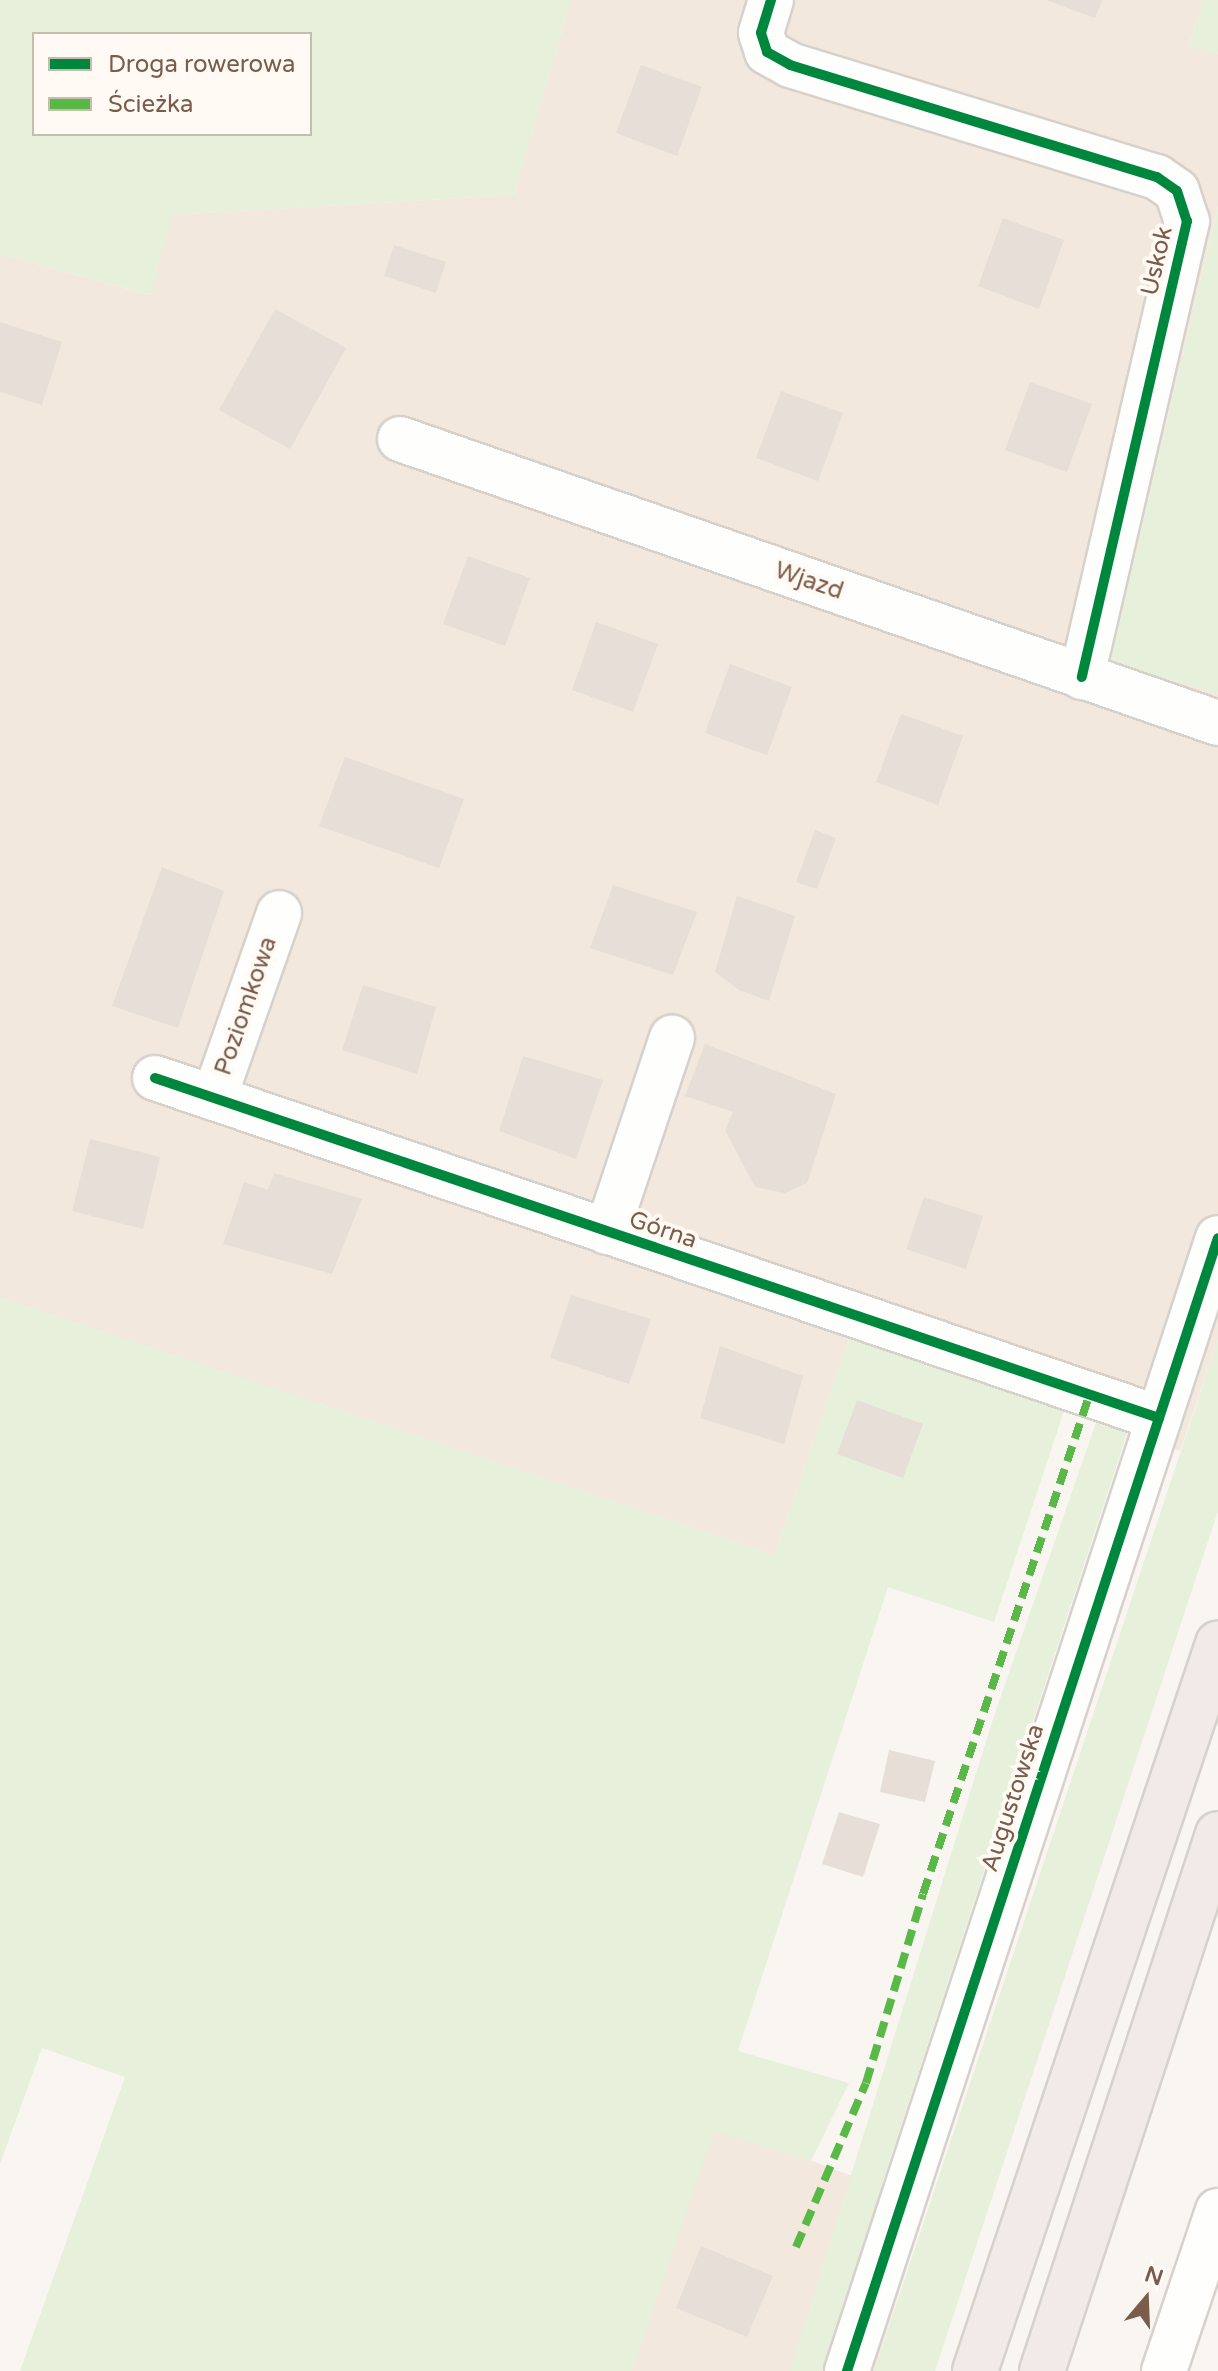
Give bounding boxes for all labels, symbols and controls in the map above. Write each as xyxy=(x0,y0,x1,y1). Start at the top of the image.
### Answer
legend xyxy=(32,32,312,136)
text: Droga rowerowa xyxy=(108,50,295,79)
text: Ścieżka xyxy=(108,90,193,119)
street label: Uskok xyxy=(1135,224,1179,298)
street label: Wjazd xyxy=(771,556,847,606)
street label: Poziomkowa xyxy=(209,933,283,1079)
street label: Górna xyxy=(625,1205,701,1255)
street label: Augustowska xyxy=(976,1720,1050,1876)
north arrow xyxy=(1106,2259,1186,2339)
text: N xyxy=(1141,2261,1166,2291)

